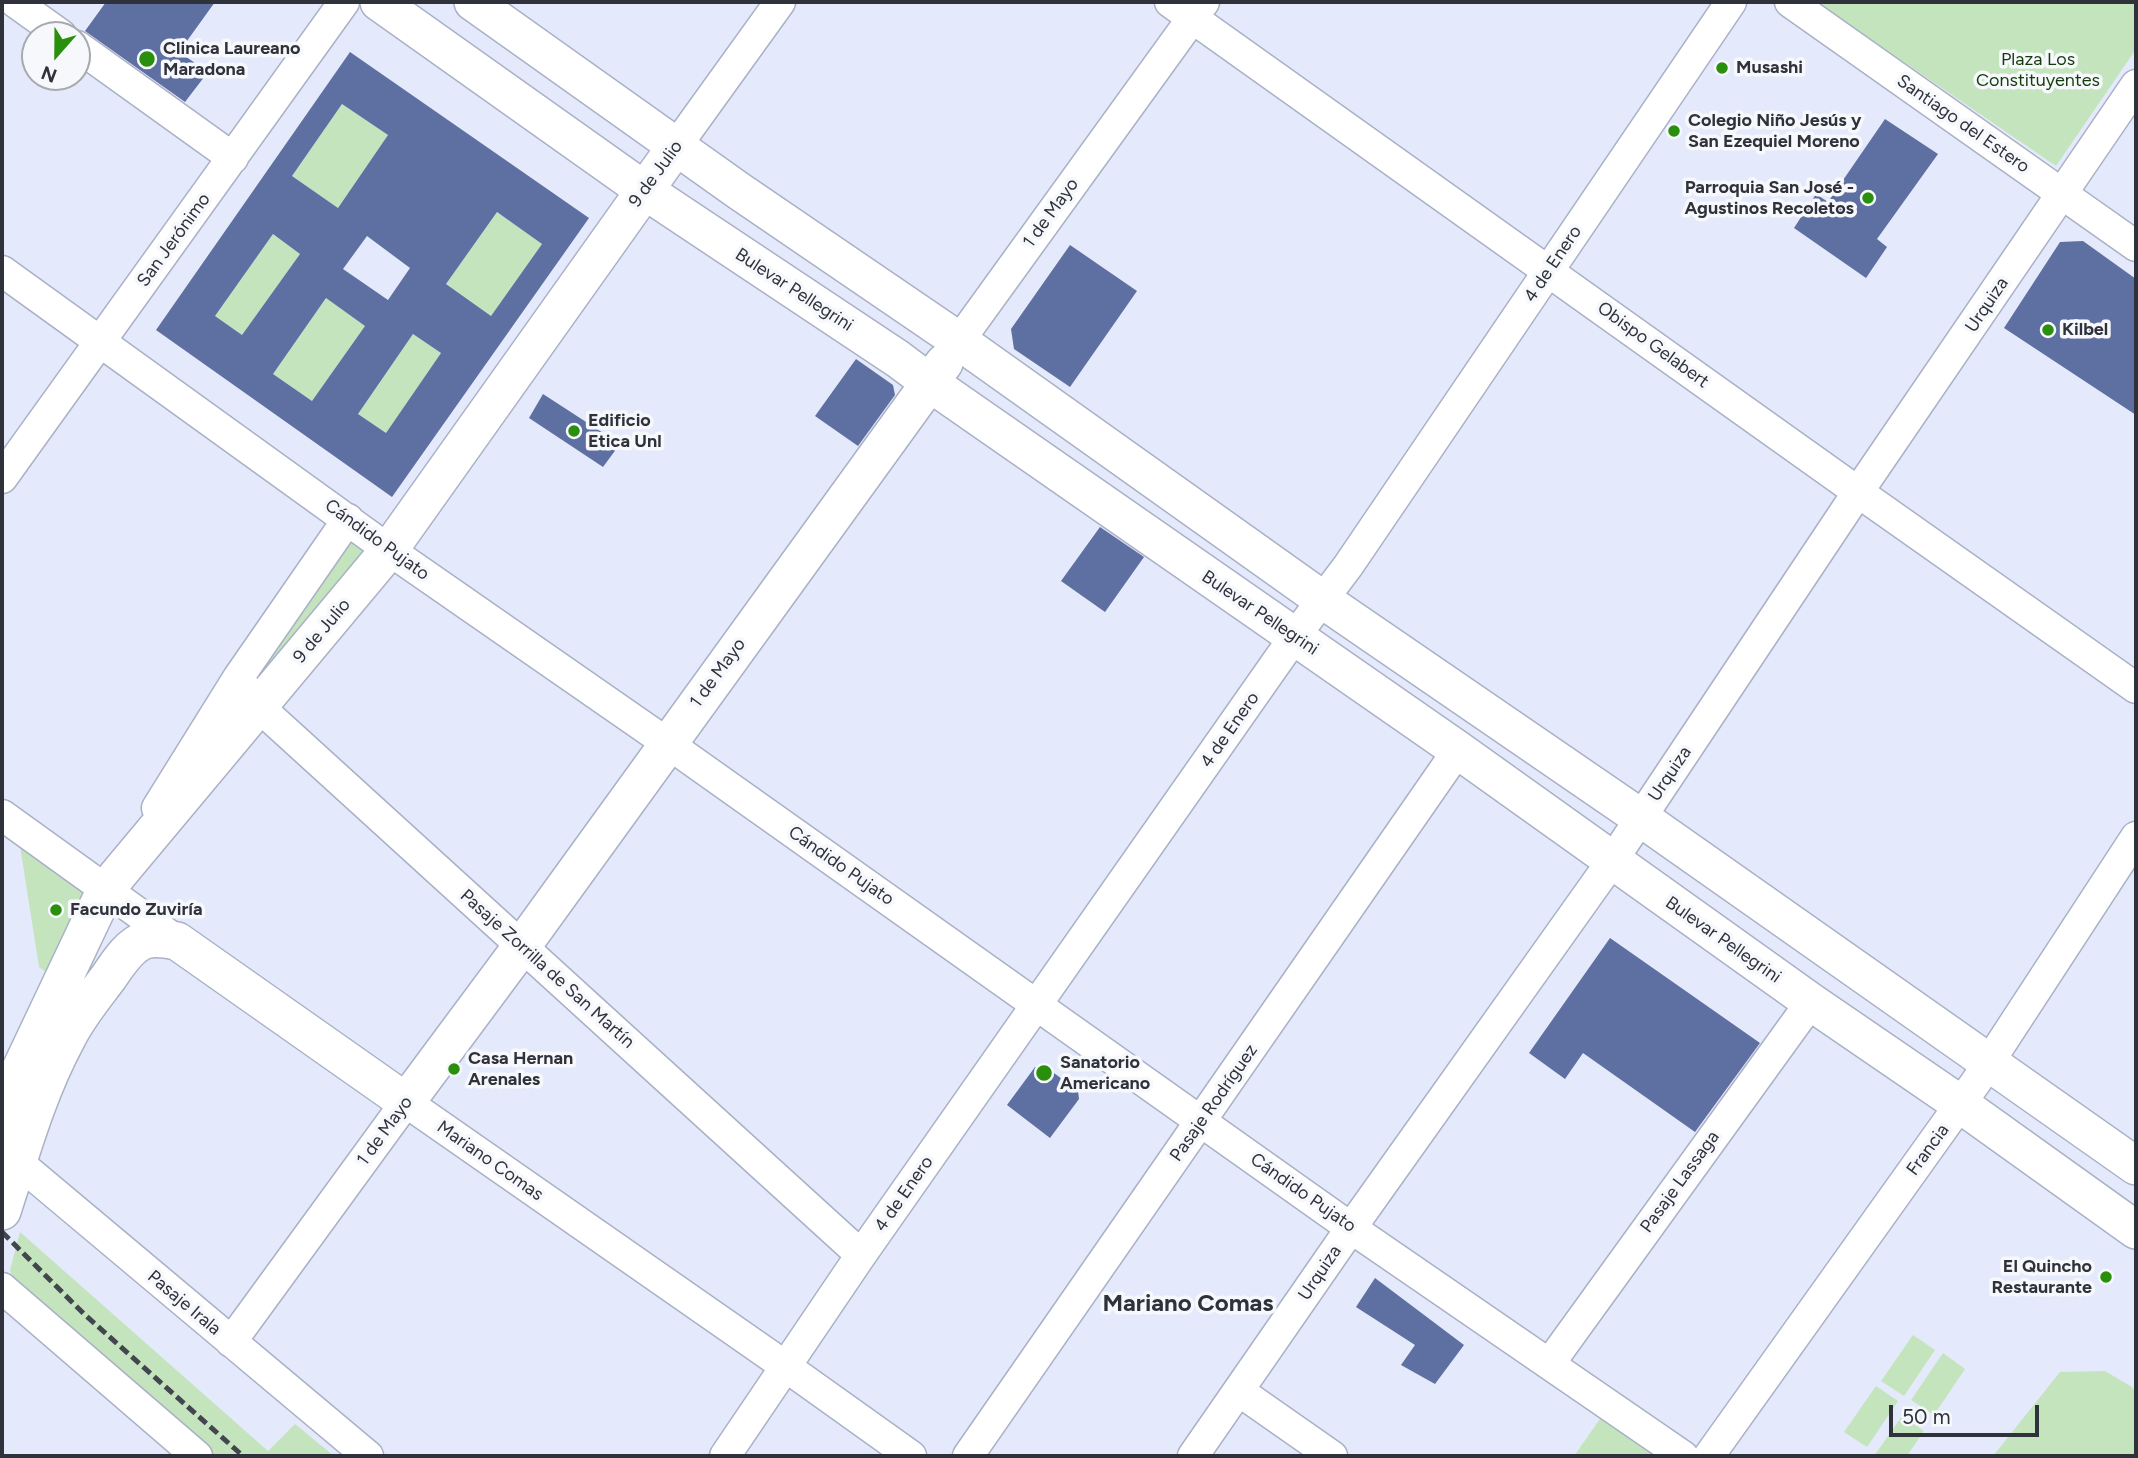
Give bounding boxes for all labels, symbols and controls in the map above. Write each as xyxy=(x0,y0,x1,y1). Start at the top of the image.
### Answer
north arrow xyxy=(21,21,91,91)
place label: Clinica Laureano Maradona xyxy=(163,38,300,80)
marker: Clinica Laureano Maradona xyxy=(137,49,157,69)
park label: Plaza Los Constituyentes xyxy=(1976,49,2100,92)
place label: Musashi xyxy=(1736,57,1803,79)
marker: Musashi xyxy=(1714,60,1730,76)
text: N xyxy=(38,61,60,88)
street label: Santiago del Estero xyxy=(1893,70,2033,178)
place label: Colegio Niño Jesús y San Ezequiel Moreno xyxy=(1688,110,1861,152)
marker: Colegio Niño Jesús y San Ezequiel Moreno xyxy=(1666,123,1682,139)
street label: 9 de Julio xyxy=(625,136,687,212)
street label: 1 de Mayo xyxy=(1019,174,1083,252)
place label: Parroquia San José - Agustinos Recoletos xyxy=(1684,177,1854,220)
street label: San Jerónimo xyxy=(133,189,215,291)
marker: Parroquia San José - Agustinos Recoletos xyxy=(1860,190,1876,206)
street label: 4 de Enero xyxy=(1520,222,1586,306)
street label: Bulevar Pellegrini xyxy=(731,244,857,336)
street label: Urquiza xyxy=(1961,273,2013,337)
street label: Obispo Gelabert xyxy=(1593,297,1713,393)
place label: Kilbel xyxy=(2062,319,2108,341)
marker: Kilbel xyxy=(2040,322,2056,338)
place label: Edificio Etica Unl xyxy=(588,410,662,452)
marker: Edificio Etica Unl xyxy=(566,423,582,439)
street label: Cándido Pujato xyxy=(321,495,433,585)
street label: Bulevar Pellegrini xyxy=(1197,566,1323,660)
street label: 9 de Julio xyxy=(289,594,355,668)
street label: 1 de Mayo xyxy=(686,634,750,712)
street label: 4 de Enero xyxy=(1196,688,1264,772)
street label: Urquiza xyxy=(1644,742,1696,806)
street label: Cándido Pujato xyxy=(784,822,898,910)
street label: Pasaje Zorrilla de San Martín xyxy=(455,885,639,1053)
street label: Bulevar Pellegrini xyxy=(1661,892,1785,988)
place label: Facundo Zuviría xyxy=(70,899,203,921)
marker: Facundo Zuviría xyxy=(48,902,64,918)
street label: Pasaje Rodríguez xyxy=(1166,1040,1262,1166)
place label: Casa Hernan Arenales xyxy=(468,1048,573,1090)
place label: Sanatorio Americano xyxy=(1060,1052,1150,1094)
marker: Casa Hernan Arenales xyxy=(446,1061,462,1077)
marker: Sanatorio Americano xyxy=(1034,1063,1054,1083)
street label: 1 de Mayo xyxy=(353,1092,417,1170)
street label: Mariano Comas xyxy=(433,1116,547,1206)
street label: Francia xyxy=(1902,1120,1954,1180)
street label: Pasaje Lassaga xyxy=(1636,1127,1724,1237)
street label: Cándido Pujato xyxy=(1246,1149,1360,1237)
street label: 4 de Enero xyxy=(870,1152,938,1236)
street label: Urquiza xyxy=(1294,1241,1346,1305)
place label: El Quincho Restaurante xyxy=(1991,1256,2092,1298)
street label: Pasaje Irala xyxy=(143,1266,225,1340)
marker: El Quincho Restaurante xyxy=(2098,1269,2114,1285)
district label: Mariano Comas xyxy=(1102,1290,1274,1318)
scale bar xyxy=(1893,1392,2044,1436)
text: 50 m xyxy=(1902,1404,1951,1429)

